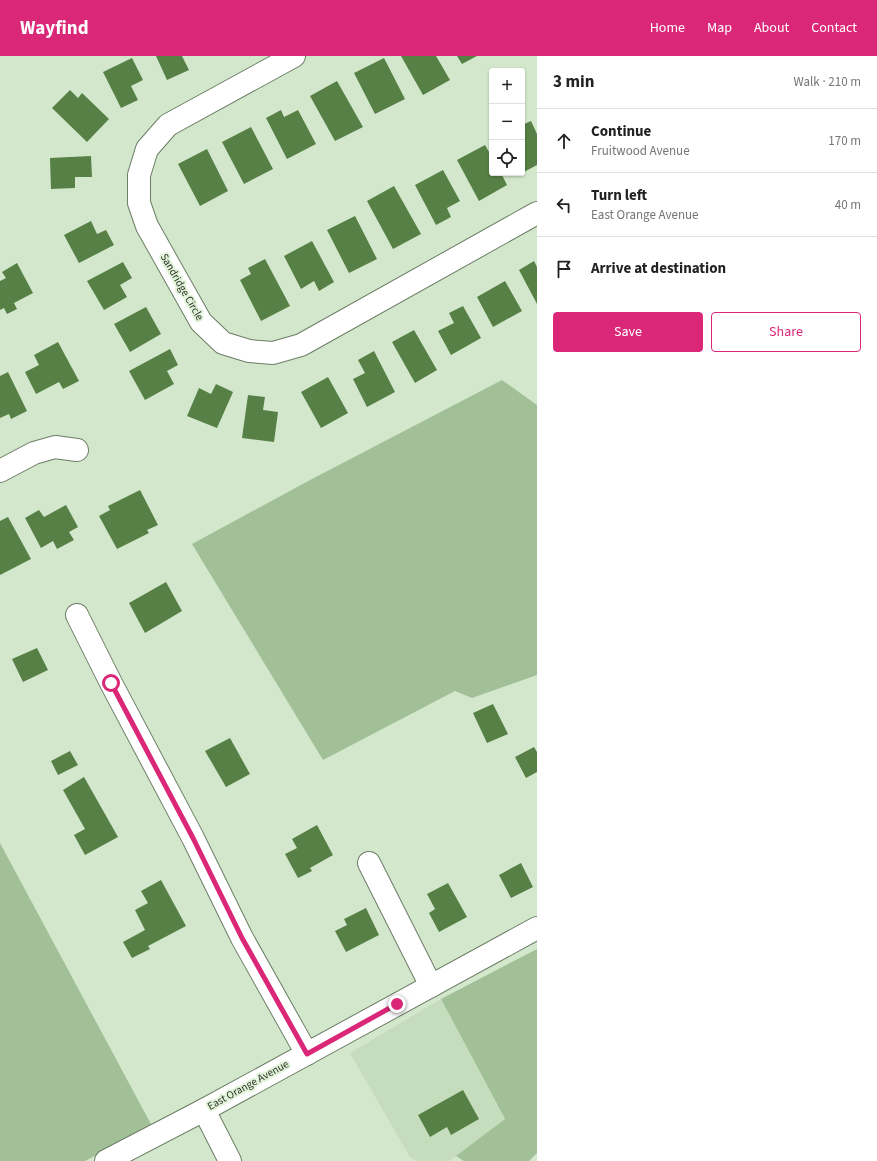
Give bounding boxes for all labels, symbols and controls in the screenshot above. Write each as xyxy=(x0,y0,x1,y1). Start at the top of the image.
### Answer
text: Wayfind xyxy=(20,15,89,42)
text: Home xyxy=(650,18,685,38)
text: Map xyxy=(707,18,732,38)
text: About xyxy=(754,18,789,38)
text: Contact xyxy=(811,18,857,38)
map controls xyxy=(489,68,525,176)
button: + xyxy=(489,68,525,104)
text: 3 min xyxy=(553,70,594,94)
text: Walk · 210 m xyxy=(793,73,861,91)
button: − xyxy=(489,104,525,140)
text: Continue xyxy=(591,121,651,142)
icon: ahead xyxy=(553,130,575,152)
text: 170 m xyxy=(828,132,861,150)
button: locate xyxy=(489,140,525,176)
text: Fruitwood Avenue xyxy=(591,142,690,160)
text: Turn left xyxy=(591,185,647,206)
icon: left xyxy=(553,194,575,216)
text: 40 m xyxy=(835,196,861,214)
text: East Orange Avenue xyxy=(591,206,699,224)
street label: Sandridge Circle xyxy=(157,251,208,324)
icon: arrive xyxy=(553,258,575,280)
text: Arrive at destination xyxy=(591,258,726,279)
button: Save xyxy=(553,312,703,352)
button: Share xyxy=(711,312,861,352)
route start xyxy=(102,674,120,692)
route end xyxy=(388,995,406,1013)
street label: East Orange Avenue xyxy=(205,1056,292,1114)

